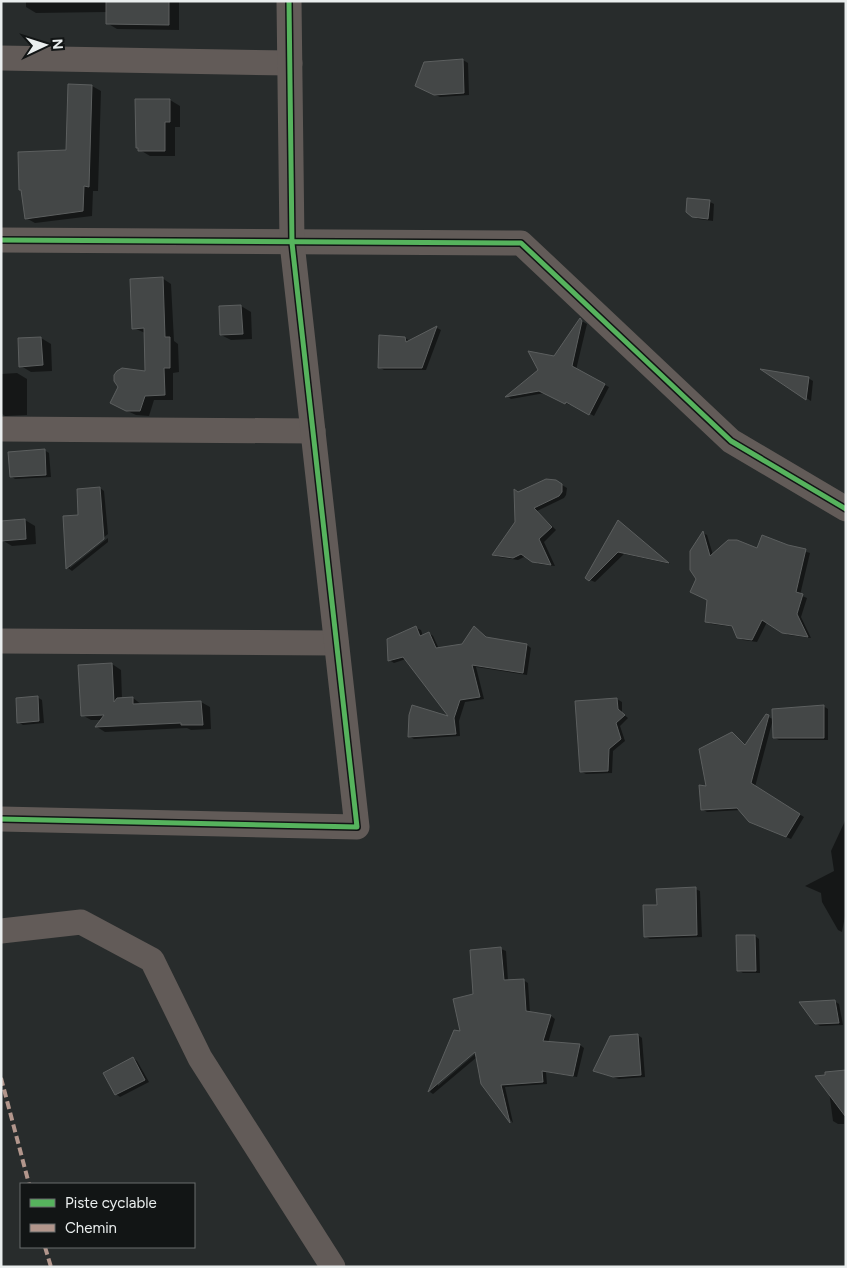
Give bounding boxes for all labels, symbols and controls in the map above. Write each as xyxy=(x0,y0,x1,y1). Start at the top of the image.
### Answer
north arrow xyxy=(20,20,70,70)
text: N xyxy=(49,38,66,50)
legend xyxy=(20,1183,195,1248)
text: Piste cyclable xyxy=(65,1194,157,1212)
text: Chemin xyxy=(65,1219,117,1237)

